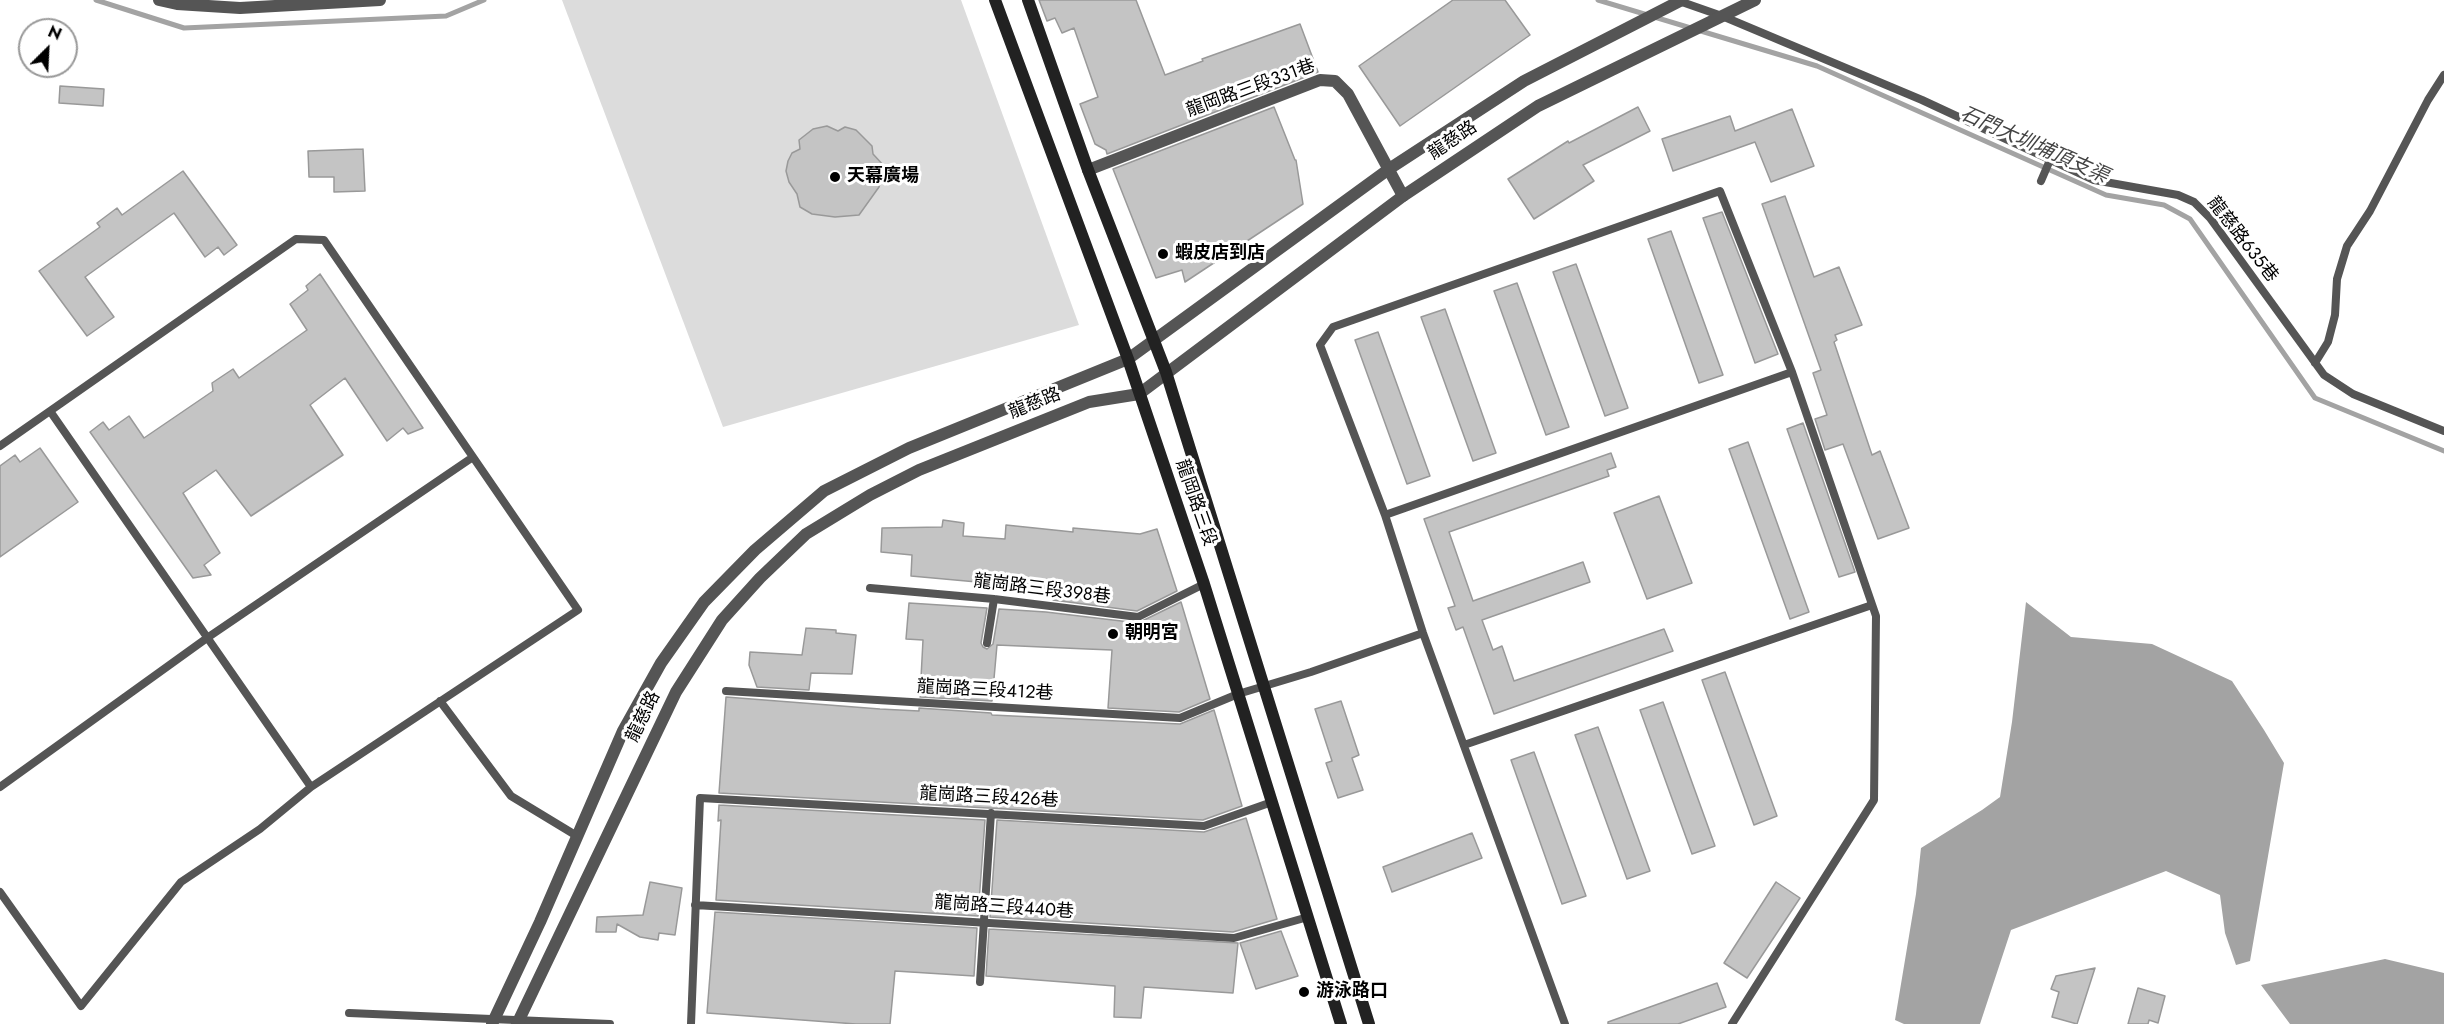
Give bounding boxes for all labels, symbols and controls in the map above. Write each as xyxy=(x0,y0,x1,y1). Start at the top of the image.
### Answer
north arrow xyxy=(18,18,78,78)
text: N xyxy=(44,20,65,46)
street label: 龍岡路三段331巷 xyxy=(1184,56,1318,122)
water label: 石門大圳埔頂支渠 xyxy=(1956,102,2112,190)
street label: 龍慈路 xyxy=(1425,117,1481,165)
place label: 天幕廣場 xyxy=(847,166,919,188)
marker: 天幕廣場 xyxy=(828,170,842,184)
street label: 龍慈路635巷 xyxy=(2202,193,2282,287)
place label: 蝦皮店到店 xyxy=(1175,243,1265,265)
marker: 蝦皮店到店 xyxy=(1156,247,1170,261)
street label: 龍慈路 xyxy=(1006,384,1064,424)
street label: 龍岡路三段 xyxy=(1170,457,1220,549)
street label: 龍崗路三段398巷 xyxy=(972,571,1112,609)
place label: 朝明宮 xyxy=(1125,623,1179,645)
marker: 朝明宮 xyxy=(1106,627,1120,641)
street label: 龍崗路三段412巷 xyxy=(916,677,1054,705)
street label: 龍慈路 xyxy=(622,688,666,746)
street label: 龍崗路三段426巷 xyxy=(919,784,1059,812)
street label: 龍崗路三段440巷 xyxy=(934,892,1074,924)
place label: 游泳路口 xyxy=(1316,981,1388,1003)
marker: 游泳路口 xyxy=(1297,985,1311,999)

